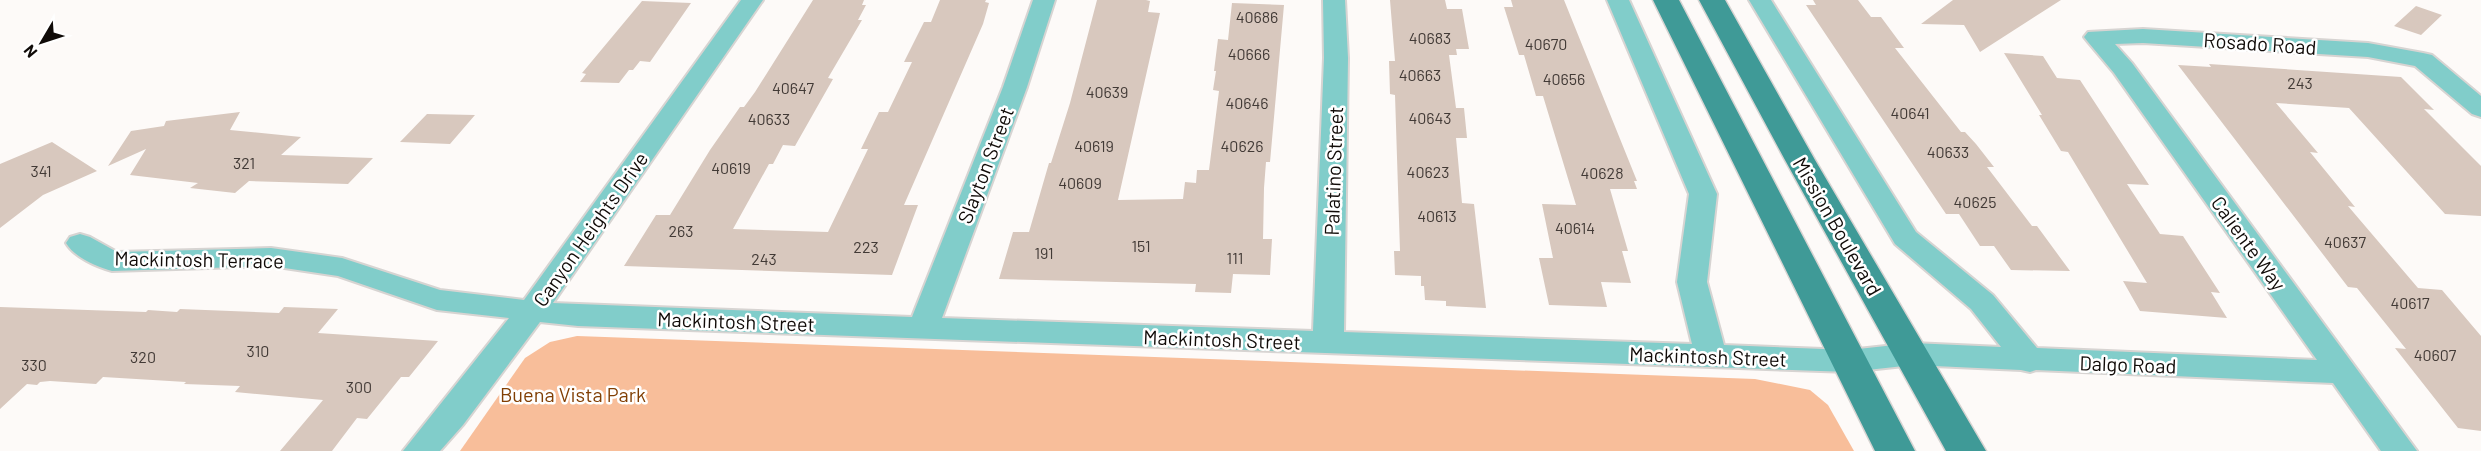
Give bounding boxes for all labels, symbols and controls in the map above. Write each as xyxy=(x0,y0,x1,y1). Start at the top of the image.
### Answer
house number: 40686 xyxy=(1236,7,1278,26)
north arrow xyxy=(12,12,72,72)
street label: Rosado Road xyxy=(2203,27,2317,59)
house number: 40683 xyxy=(1409,28,1451,47)
house number: 40670 xyxy=(1525,34,1567,53)
text: N xyxy=(19,42,41,62)
house number: 40666 xyxy=(1228,44,1270,63)
house number: 40663 xyxy=(1399,65,1441,84)
house number: 40656 xyxy=(1543,69,1585,88)
house number: 243 xyxy=(2287,73,2313,92)
house number: 40647 xyxy=(772,78,814,97)
house number: 40639 xyxy=(1086,82,1128,101)
house number: 40646 xyxy=(1225,93,1269,112)
street label: Slayton Street xyxy=(952,103,1018,227)
house number: 40641 xyxy=(1890,103,1930,122)
street label: Palatino Street xyxy=(1319,106,1347,236)
house number: 40643 xyxy=(1408,108,1452,127)
house number: 40633 xyxy=(748,109,790,128)
house number: 40619 xyxy=(1074,136,1114,155)
house number: 40626 xyxy=(1221,136,1263,155)
house number: 40633 xyxy=(1927,142,1969,161)
street label: Canyon Heights Drive xyxy=(528,147,652,311)
street label: Mission Boulevard xyxy=(1789,152,1887,300)
house number: 321 xyxy=(233,153,255,172)
house number: 40619 xyxy=(711,158,751,177)
house number: 341 xyxy=(30,161,52,180)
house number: 40623 xyxy=(1407,162,1449,181)
house number: 40628 xyxy=(1580,163,1624,182)
house number: 40609 xyxy=(1058,173,1102,192)
street label: Caliente Way xyxy=(2207,191,2291,295)
house number: 40625 xyxy=(1954,192,1996,211)
house number: 40613 xyxy=(1417,206,1457,225)
house number: 40614 xyxy=(1555,218,1595,237)
house number: 263 xyxy=(668,221,694,240)
house number: 40637 xyxy=(2324,232,2366,251)
house number: 151 xyxy=(1132,236,1150,255)
house number: 223 xyxy=(853,237,879,256)
house number: 191 xyxy=(1034,243,1054,262)
street label: Mackintosh Terrace xyxy=(114,246,284,272)
house number: 111 xyxy=(1227,248,1243,267)
house number: 243 xyxy=(751,249,777,268)
house number: 40617 xyxy=(2391,293,2430,312)
street label: Mackintosh Street xyxy=(657,306,815,336)
street label: Mackintosh Street xyxy=(1143,324,1301,354)
house number: 310 xyxy=(247,341,269,360)
street label: Mackintosh Street xyxy=(1629,341,1787,371)
house number: 40607 xyxy=(2414,345,2457,364)
house number: 320 xyxy=(130,347,156,366)
street label: Dalgo Road xyxy=(2079,350,2177,378)
house number: 330 xyxy=(21,355,47,374)
house number: 300 xyxy=(346,377,372,396)
park label: Buena Vista Park xyxy=(500,382,646,406)

